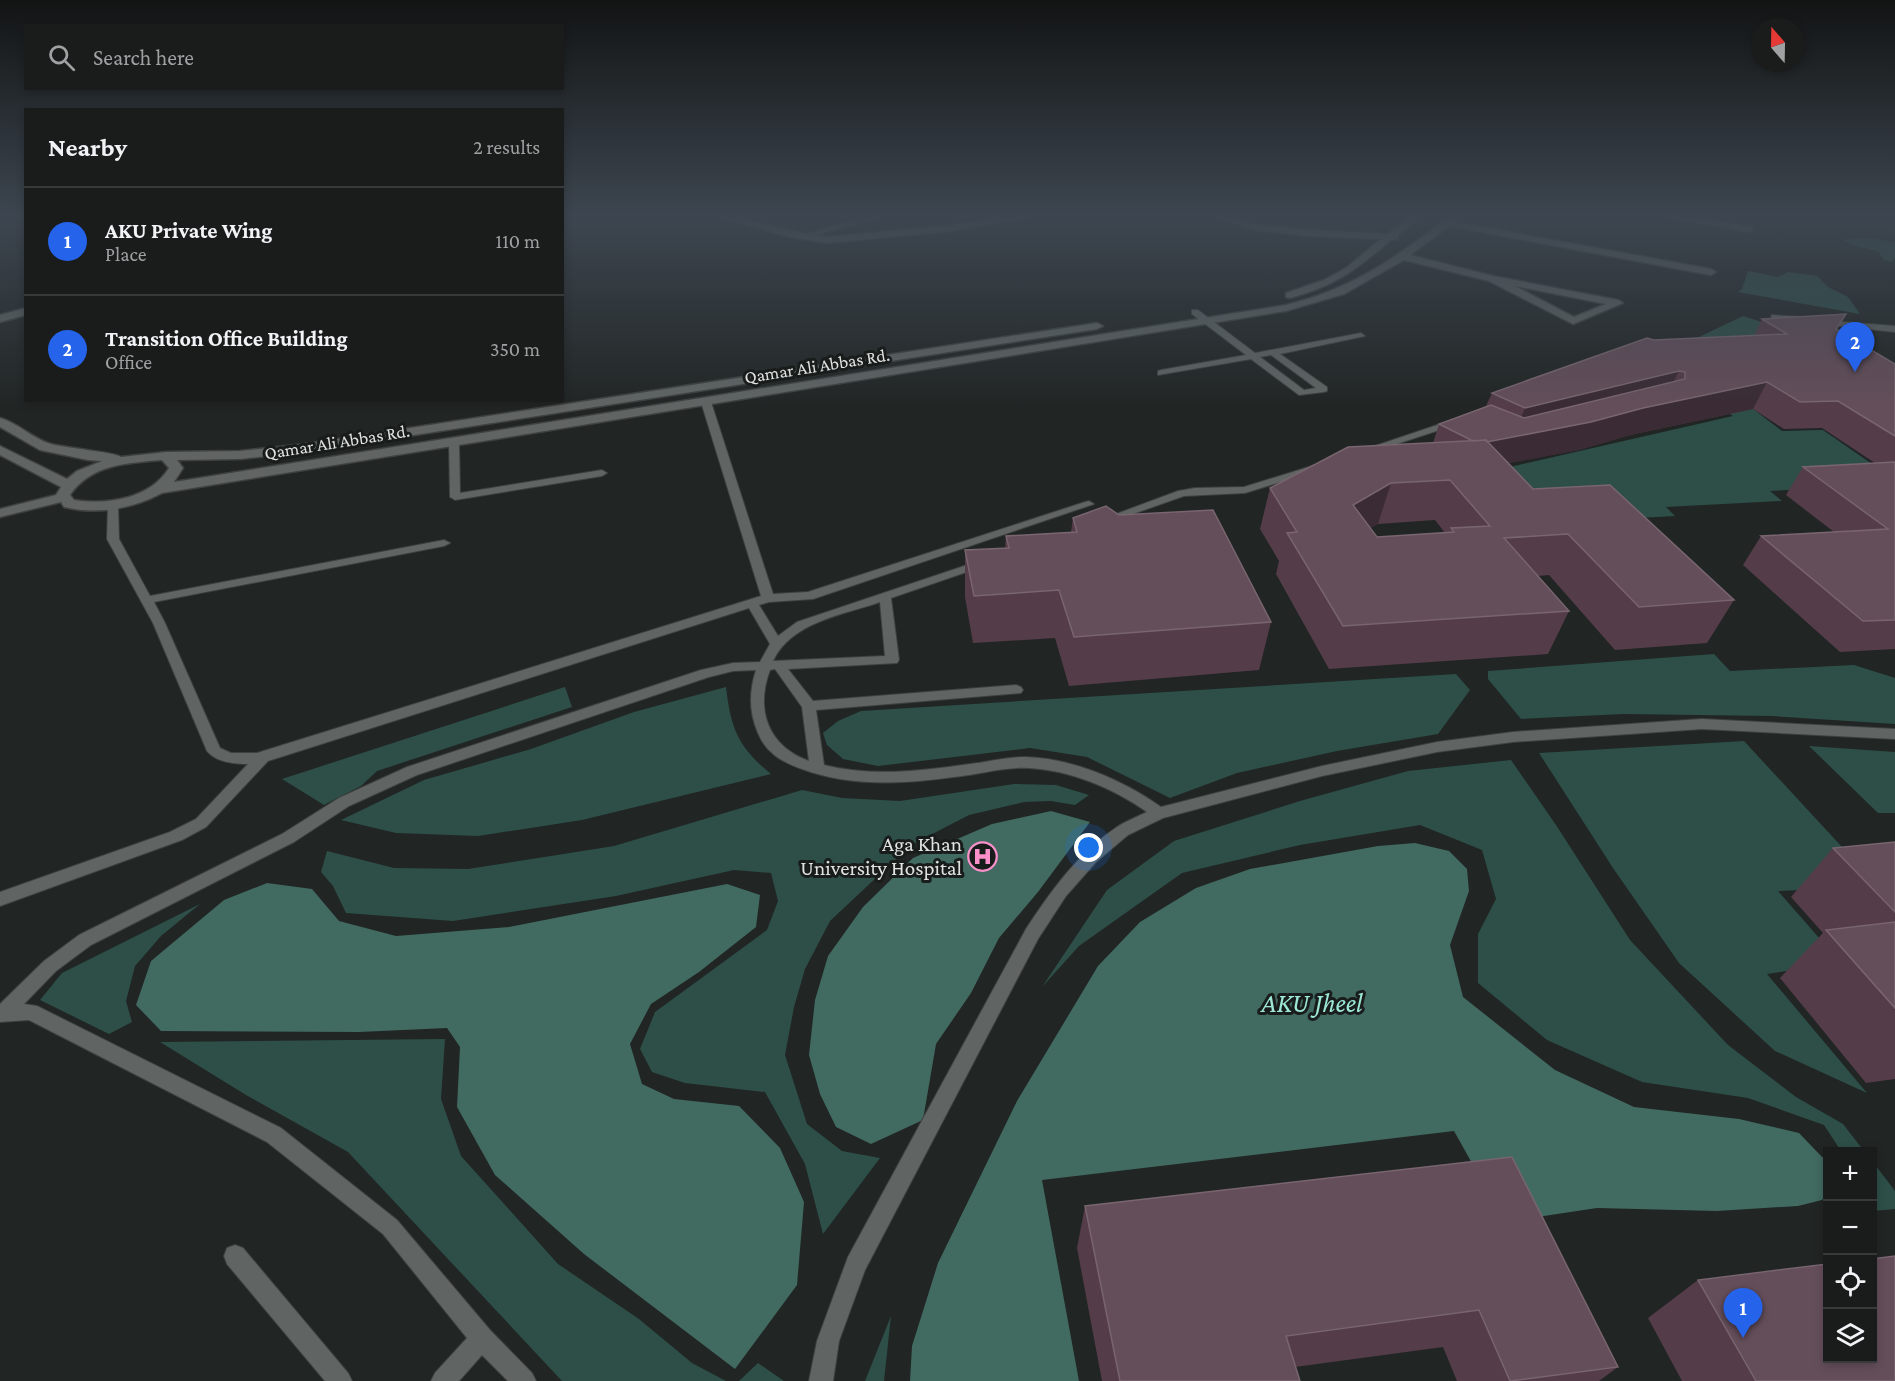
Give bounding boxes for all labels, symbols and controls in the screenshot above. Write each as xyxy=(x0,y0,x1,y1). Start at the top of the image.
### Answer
north arrow xyxy=(1751,18,1805,72)
search box xyxy=(24,24,564,90)
icon: search xyxy=(45,41,78,74)
text: Search here xyxy=(93,45,194,70)
text: Nearby xyxy=(48,133,127,162)
text: 2 results xyxy=(473,136,540,158)
text: AKU Private Wing xyxy=(105,218,272,243)
text: 1 xyxy=(64,230,71,252)
text: 110 m xyxy=(496,230,540,252)
text: Place xyxy=(105,243,147,265)
pin: 2 xyxy=(1836,322,1874,372)
text: Transition Office Building xyxy=(105,326,348,351)
text: 2 xyxy=(62,338,73,360)
text: 350 m xyxy=(490,338,540,360)
street label: Qamar Ali Abbas Rd. xyxy=(743,345,891,387)
text: Office xyxy=(105,351,152,373)
street label: Qamar Ali Abbas Rd. xyxy=(263,421,411,463)
place label: Aga Khan University Hospital xyxy=(800,832,962,880)
your location xyxy=(1074,833,1103,862)
hospital icon: Aga Khan University Hospital xyxy=(967,840,999,872)
water label: AKU Jheel xyxy=(1259,988,1363,1018)
map controls xyxy=(1823,1147,1877,1363)
button: + xyxy=(1823,1147,1877,1201)
button: − xyxy=(1823,1201,1877,1255)
button: locate xyxy=(1823,1255,1877,1309)
pin: 1 xyxy=(1724,1288,1762,1338)
button: layers xyxy=(1823,1309,1877,1363)

